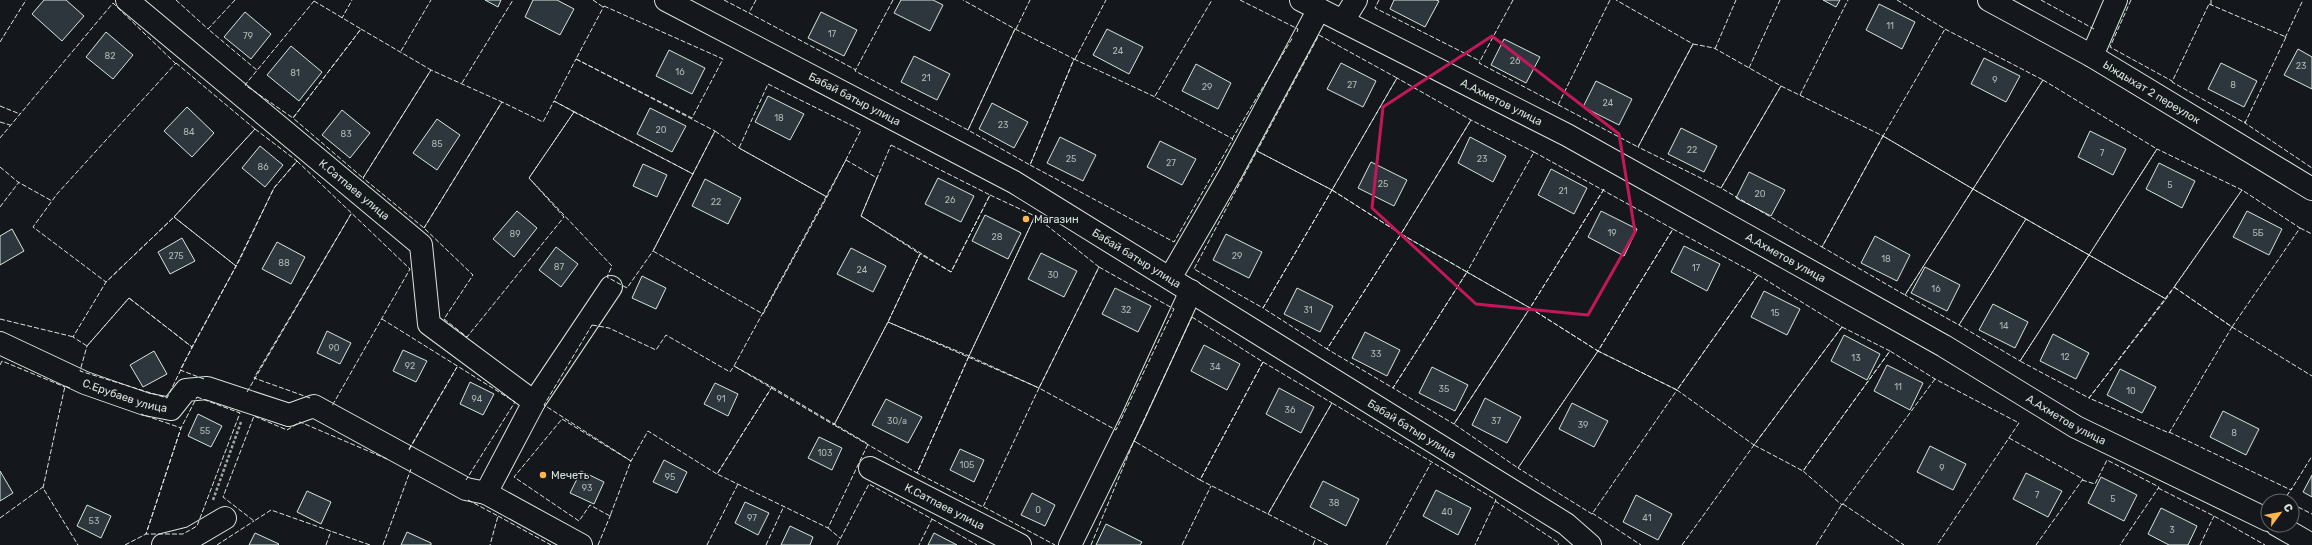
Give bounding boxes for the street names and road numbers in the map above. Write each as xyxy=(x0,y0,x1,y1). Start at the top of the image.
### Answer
street label: Ыждыхат 2 переулок xyxy=(2101,58,2203,126)
street label: Бабай батыр улица xyxy=(807,69,903,128)
street label: А.Ахметов улица xyxy=(1459,76,1545,128)
street label: К.Сатпаев улица xyxy=(316,156,392,223)
street label: Бабай батыр улица xyxy=(1090,226,1183,290)
street label: А.Ахметов улица xyxy=(1743,230,1828,285)
street label: С.Ерубаев улица xyxy=(81,376,168,415)
street label: А.Ахметов улица xyxy=(2024,392,2108,447)
street label: Бабай батыр улица xyxy=(1365,396,1459,461)
street label: К.Сатпаев улица xyxy=(903,480,987,532)

